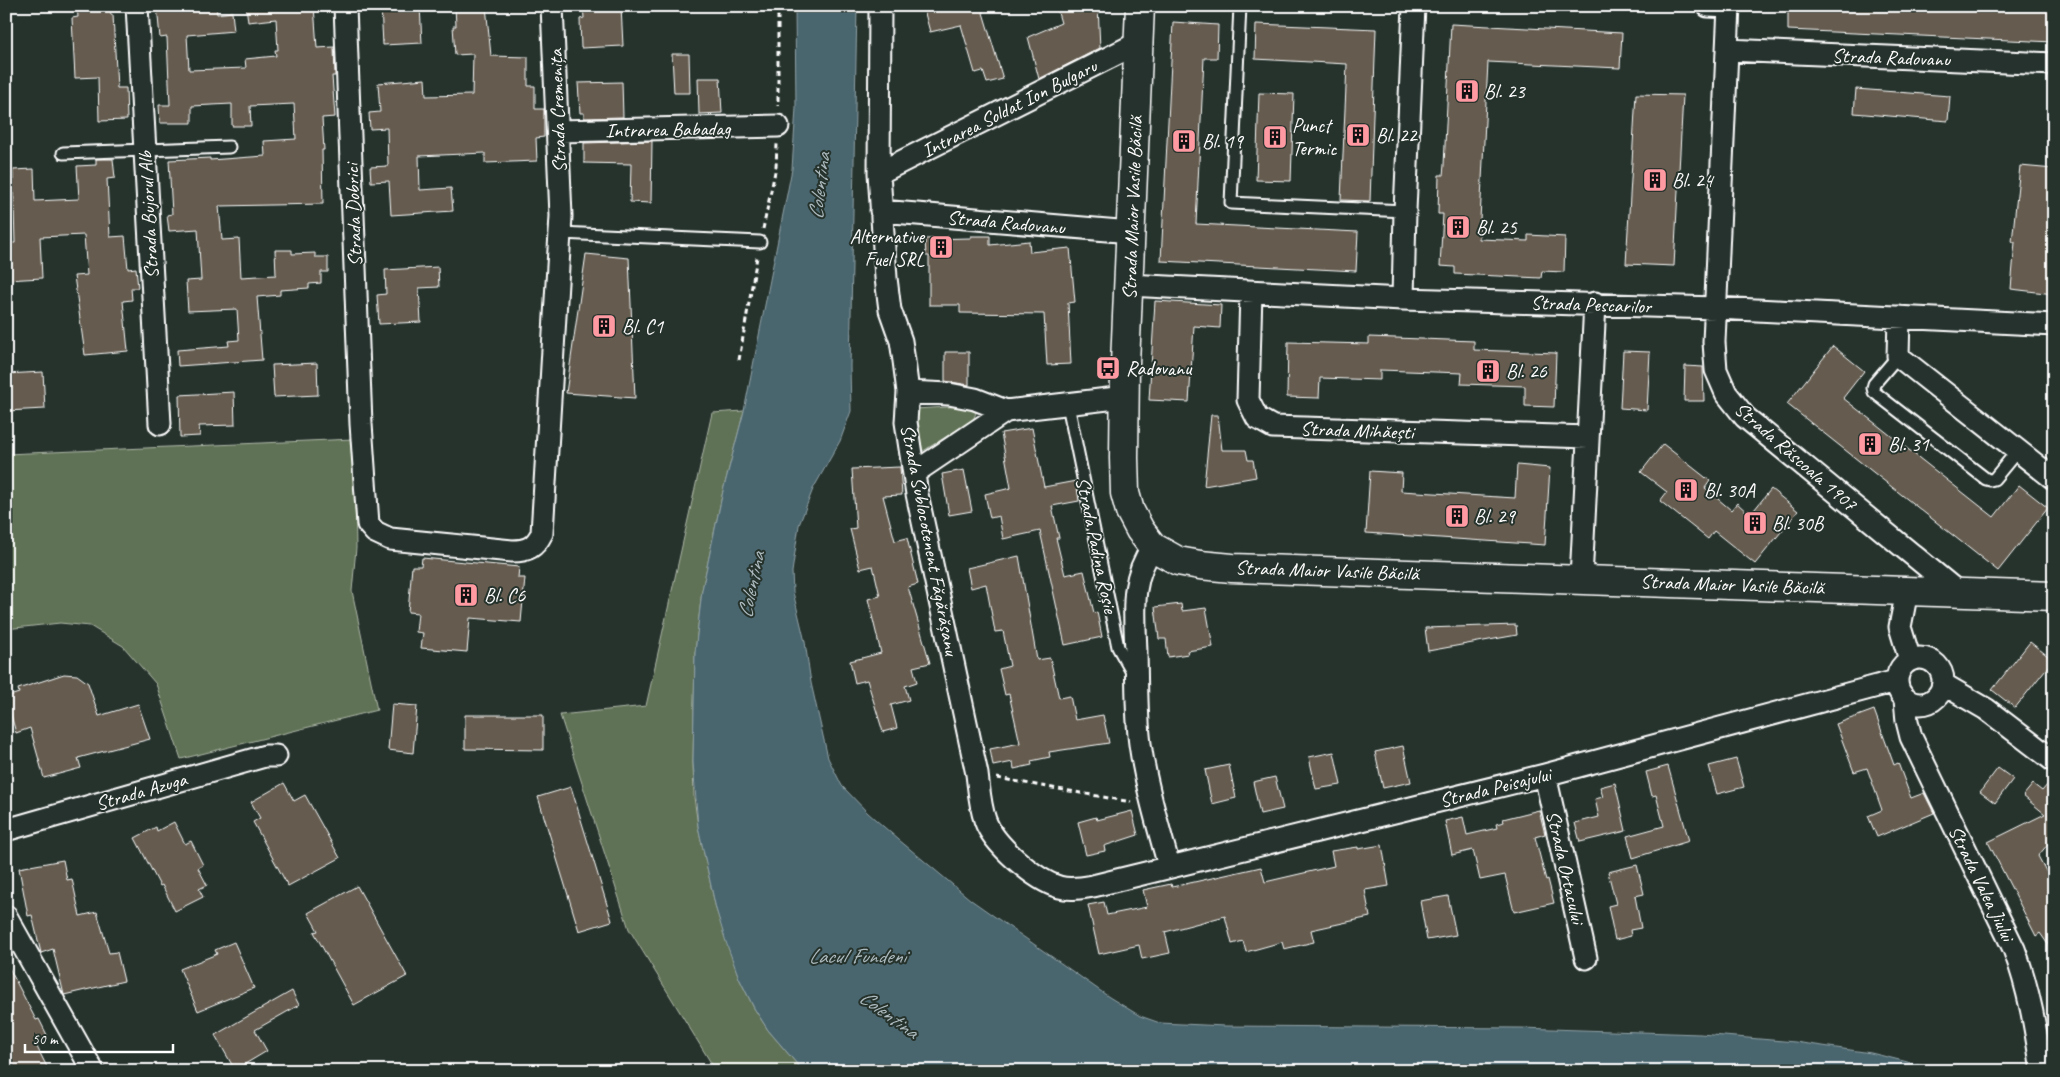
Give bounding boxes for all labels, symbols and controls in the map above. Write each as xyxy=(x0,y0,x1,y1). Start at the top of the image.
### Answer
street label: Strada Radovanu xyxy=(1832,43,1952,72)
street label: Strada Cremenița xyxy=(543,48,572,173)
street label: Intrarea Soldat Ion Bulgaru xyxy=(917,53,1102,163)
building icon: Bl. 23 xyxy=(1454,78,1480,104)
place label: Bl. 23 xyxy=(1484,79,1527,104)
place label: Punct Termic xyxy=(1292,113,1337,161)
street label: Strada Maior Vasile Băcilă xyxy=(1117,114,1148,300)
street label: Intrarea Babadag xyxy=(605,116,732,143)
building icon: Bl. 22 xyxy=(1345,122,1371,148)
place label: Bl. 22 xyxy=(1376,123,1419,148)
building icon: Punct Termic xyxy=(1262,124,1288,150)
building icon: Bl. 19 xyxy=(1171,128,1197,154)
place label: Bl. 19 xyxy=(1202,129,1245,154)
street label: Strada Bujorul Alb xyxy=(133,149,164,279)
water label: Colentina xyxy=(802,150,836,221)
street label: Strada Dobrici xyxy=(339,161,368,267)
building icon: Bl. 24 xyxy=(1642,167,1668,193)
place label: Bl. 24 xyxy=(1672,168,1715,193)
street label: Strada Radovanu xyxy=(946,205,1067,240)
building icon: Bl. 25 xyxy=(1445,214,1471,240)
place label: Bl. 25 xyxy=(1476,215,1518,240)
place label: Alternative Fuel SRL xyxy=(850,224,925,272)
building icon: Alternative Fuel SRL xyxy=(928,234,954,260)
street label: Strada Pescarilor xyxy=(1530,290,1653,319)
building icon: Bl. C1 xyxy=(591,313,617,339)
place label: Bl. C1 xyxy=(622,314,664,339)
bus stop icon: Radovanu xyxy=(1095,355,1121,381)
place label: Radovanu xyxy=(1126,356,1193,381)
building icon: Bl. 26 xyxy=(1475,358,1501,384)
place label: Bl. 26 xyxy=(1506,359,1548,384)
street label: Strada Răscoala 1907 xyxy=(1729,396,1863,517)
street label: Strada Mihăești xyxy=(1300,416,1416,445)
street label: Strada Sublocotenent Făgărășanu xyxy=(895,422,964,659)
building icon: Bl. 31 xyxy=(1857,431,1883,457)
place label: Bl. 31 xyxy=(1888,432,1930,457)
street label: Strada Padina Roșie xyxy=(1070,475,1123,617)
building icon: Bl. 30A xyxy=(1673,477,1699,503)
place label: Bl. 30A xyxy=(1704,478,1756,503)
building icon: Bl. 29 xyxy=(1444,503,1470,529)
place label: Bl. 29 xyxy=(1474,504,1517,529)
building icon: Bl. 30B xyxy=(1742,510,1768,536)
place label: Bl. 30B xyxy=(1772,511,1825,536)
water label: Colentina xyxy=(731,548,771,620)
street label: Strada Maior Vasile Băcilă xyxy=(1235,555,1421,586)
street label: Strada Maior Vasile Băcilă xyxy=(1640,569,1826,600)
building icon: Bl. C6 xyxy=(453,582,479,608)
place label: Bl. C6 xyxy=(484,583,526,608)
street label: Strada Peisajului xyxy=(1437,761,1556,813)
street label: Strada Azuga xyxy=(93,766,191,816)
street label: Strada Ortacului xyxy=(1540,808,1591,928)
street label: Strada Valea Jiului xyxy=(1943,821,2021,947)
water label: Lacul Fundeni xyxy=(808,943,911,969)
water label: Colentina xyxy=(854,984,925,1045)
scale bar xyxy=(25,1022,172,1054)
text: 50 m xyxy=(32,1030,59,1049)

